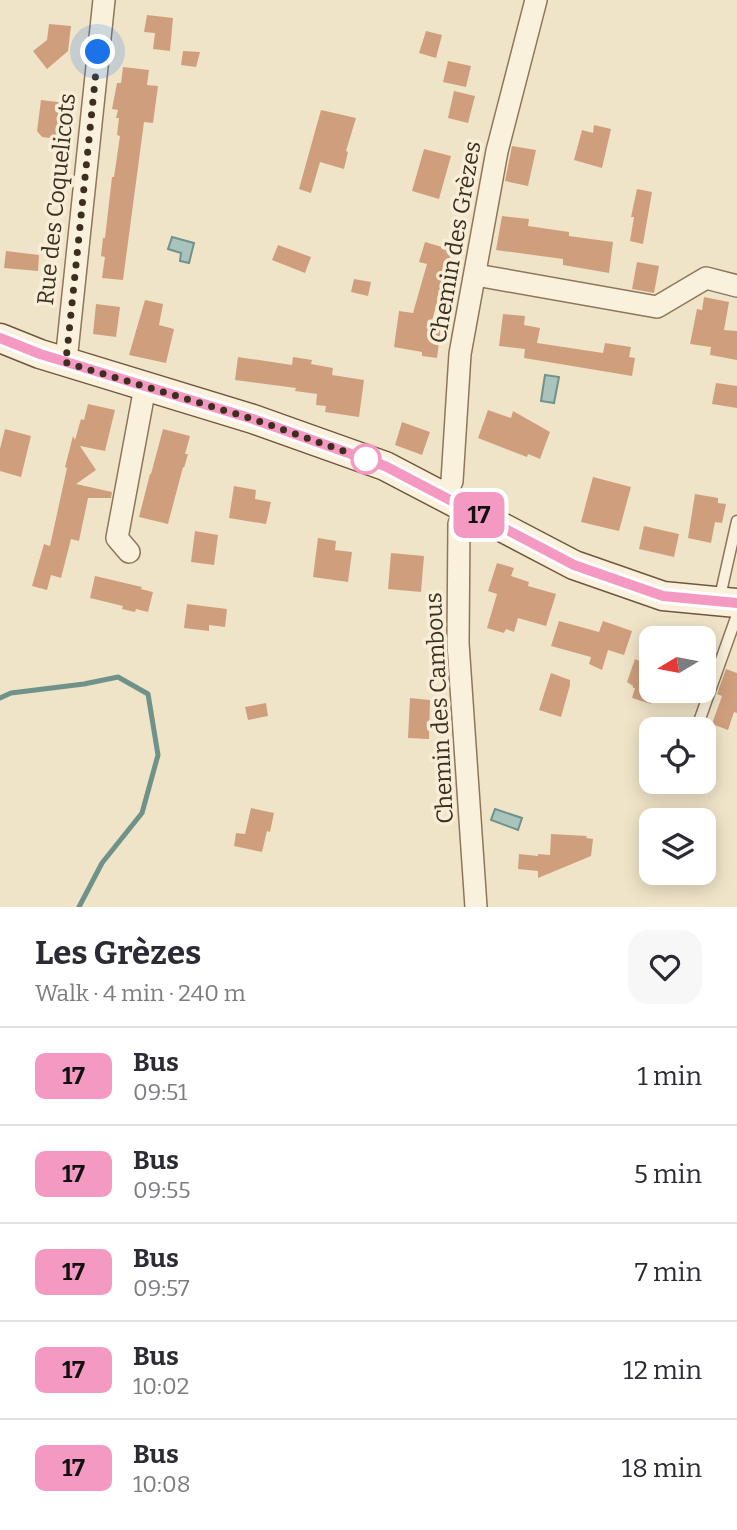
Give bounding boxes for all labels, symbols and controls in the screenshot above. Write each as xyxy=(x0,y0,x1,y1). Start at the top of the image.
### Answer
your location xyxy=(80,34,115,69)
street label: Rue des Coquelicots xyxy=(31,92,81,306)
street label: Chemin des Grèzes xyxy=(423,139,487,345)
unlabelled marker xyxy=(351,444,381,474)
line badge: 17 xyxy=(448,492,510,538)
text: 17 xyxy=(467,501,491,529)
street label: Chemin des Cambous xyxy=(419,592,459,824)
north arrow xyxy=(639,626,716,704)
map controls xyxy=(639,626,716,885)
button: locate xyxy=(639,717,716,794)
button: layers xyxy=(639,808,716,885)
button: heart xyxy=(628,930,702,1004)
text: Les Grèzes xyxy=(35,933,201,973)
text: Walk · 4 min · 240 m xyxy=(35,979,246,1007)
text: Bus xyxy=(133,1047,179,1078)
text: 1 min xyxy=(637,1061,702,1092)
text: 17 xyxy=(62,1062,85,1090)
text: 09:51 xyxy=(133,1078,187,1106)
text: Bus xyxy=(133,1145,179,1176)
text: 5 min xyxy=(634,1159,702,1190)
text: 17 xyxy=(62,1160,85,1188)
text: 09:55 xyxy=(133,1176,191,1204)
text: Bus xyxy=(133,1243,179,1274)
text: 7 min xyxy=(635,1257,702,1288)
text: 17 xyxy=(62,1258,85,1286)
text: 09:57 xyxy=(133,1274,189,1302)
text: Bus xyxy=(133,1341,179,1372)
text: 12 min xyxy=(623,1355,702,1386)
text: 17 xyxy=(62,1356,85,1384)
text: 10:02 xyxy=(133,1372,189,1400)
text: Bus xyxy=(133,1439,179,1470)
text: 18 min xyxy=(622,1453,702,1484)
text: 17 xyxy=(62,1454,85,1482)
text: 10:08 xyxy=(133,1470,191,1498)

